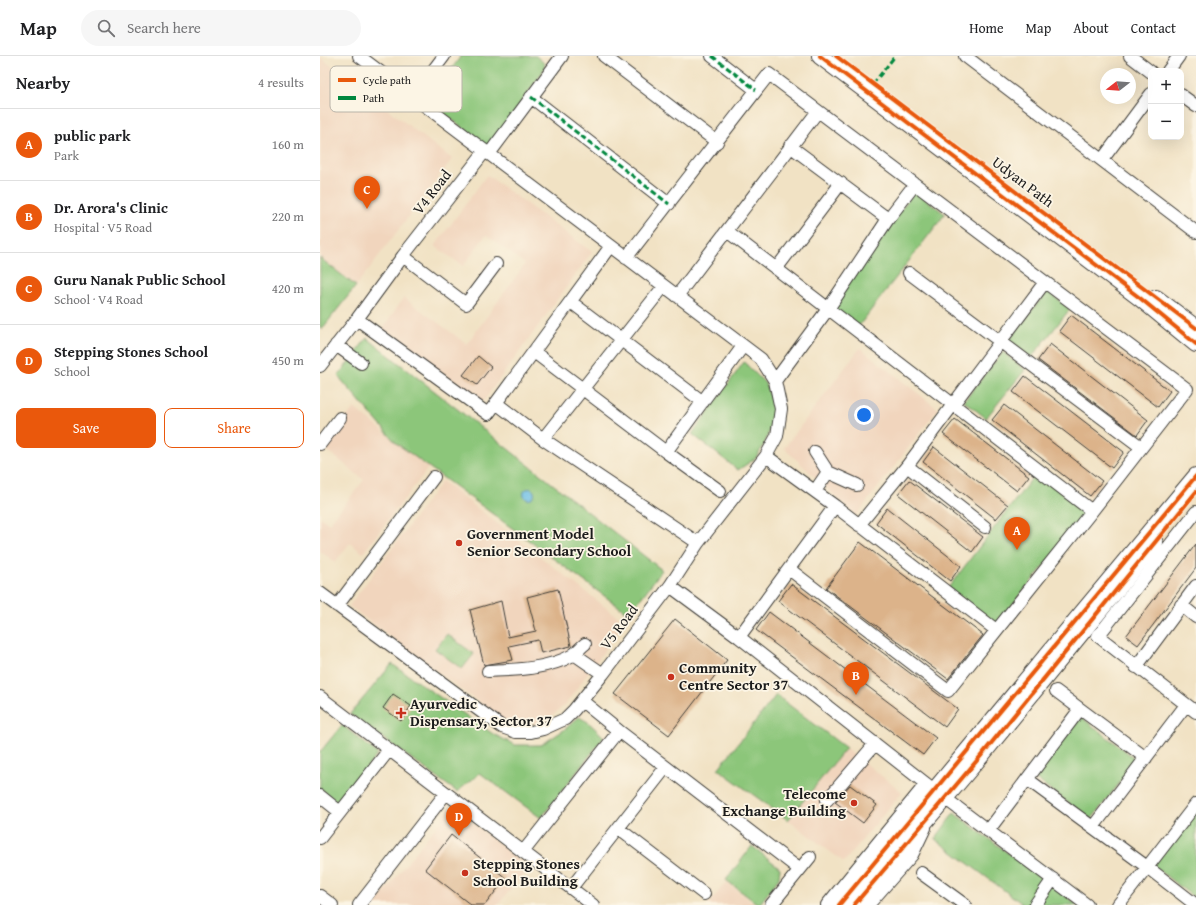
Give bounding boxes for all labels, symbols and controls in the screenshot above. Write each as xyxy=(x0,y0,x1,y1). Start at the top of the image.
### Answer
search box xyxy=(81,10,361,46)
text: Map xyxy=(20,14,57,42)
icon: search xyxy=(95,17,117,39)
text: Search here xyxy=(127,17,201,38)
text: Home xyxy=(969,18,1004,38)
text: Map xyxy=(1026,18,1051,38)
text: About xyxy=(1073,18,1109,38)
text: Contact xyxy=(1131,18,1176,38)
legend xyxy=(330,66,462,112)
north arrow xyxy=(1100,68,1136,104)
map controls xyxy=(1148,68,1184,140)
button: + xyxy=(1148,68,1184,104)
text: Nearby xyxy=(16,70,70,95)
text: Cycle path xyxy=(363,72,412,88)
text: 4 results xyxy=(258,73,304,92)
text: Path xyxy=(363,90,385,106)
button: − xyxy=(1148,104,1184,140)
text: public park xyxy=(54,125,131,146)
text: A xyxy=(25,135,33,154)
text: 160 m xyxy=(272,135,304,154)
text: Park xyxy=(54,146,79,165)
street label: Udyan Path xyxy=(988,151,1059,212)
street label: V4 Road xyxy=(407,165,456,219)
pin: C xyxy=(354,176,380,209)
text: Dr. Arora's Clinic xyxy=(54,197,168,218)
text: B xyxy=(25,207,33,226)
text: 220 m xyxy=(272,207,304,226)
text: Hospital · V5 Road xyxy=(54,218,152,237)
text: Guru Nanak Public School xyxy=(54,269,226,290)
text: C xyxy=(25,279,33,298)
text: 420 m xyxy=(272,279,304,298)
text: School · V4 Road xyxy=(54,290,143,309)
text: Stepping Stones School xyxy=(54,341,208,362)
text: D xyxy=(25,351,33,370)
text: 450 m xyxy=(272,351,304,370)
text: School xyxy=(54,362,90,381)
your location xyxy=(854,405,874,425)
button: Save xyxy=(16,408,156,448)
button: Share xyxy=(164,408,304,448)
pin: A xyxy=(1004,517,1030,550)
place label: Government Model Senior Secondary School xyxy=(467,523,632,561)
marker: Government Model Senior Secondary School xyxy=(454,538,464,548)
street label: V5 Road xyxy=(595,600,643,654)
place label: Community Centre Sector 37 xyxy=(679,657,789,695)
pin: B xyxy=(843,662,869,695)
marker: Community Centre Sector 37 xyxy=(666,672,676,682)
place label: Ayurvedic Dispensary, Sector 37 xyxy=(410,693,552,731)
marker: Ayurvedic Dispensary, Sector 37 xyxy=(395,707,407,719)
place label: Telecome Exchange Building xyxy=(722,783,846,821)
marker: Telecome Exchange Building xyxy=(849,798,859,808)
pin: D xyxy=(446,803,472,836)
place label: Stepping Stones School Building xyxy=(473,853,580,891)
marker: Stepping Stones School Building xyxy=(460,868,470,878)

